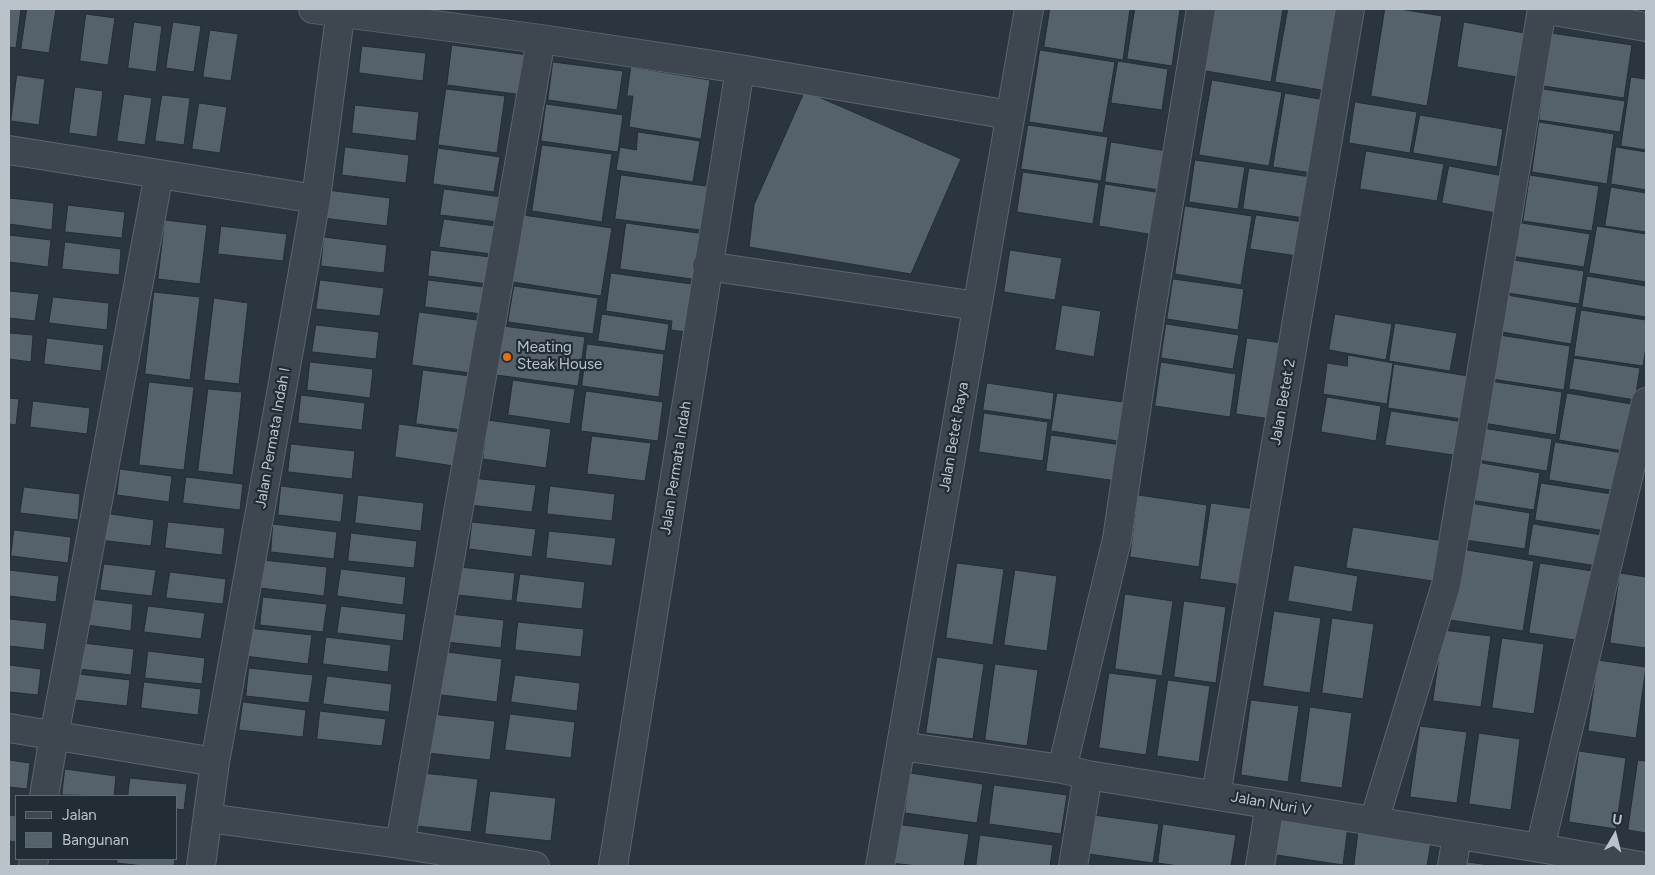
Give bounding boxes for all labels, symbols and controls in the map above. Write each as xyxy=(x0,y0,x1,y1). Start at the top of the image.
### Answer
place label: Meating Steak House xyxy=(517,339,602,374)
marker: Meating Steak House xyxy=(501,351,513,363)
street label: Jalan Betet 2 xyxy=(1267,357,1299,447)
street label: Jalan Permata Indah I xyxy=(252,366,294,510)
street label: Jalan Betet Raya xyxy=(935,381,973,493)
street label: Jalan Permata Indah xyxy=(657,400,695,536)
street label: Jalan Nuri V xyxy=(1230,788,1312,820)
legend xyxy=(15,795,178,860)
text: Jalan xyxy=(62,806,97,824)
north arrow xyxy=(1590,810,1640,860)
text: U xyxy=(1611,811,1623,829)
text: Bangunan xyxy=(62,831,129,849)

